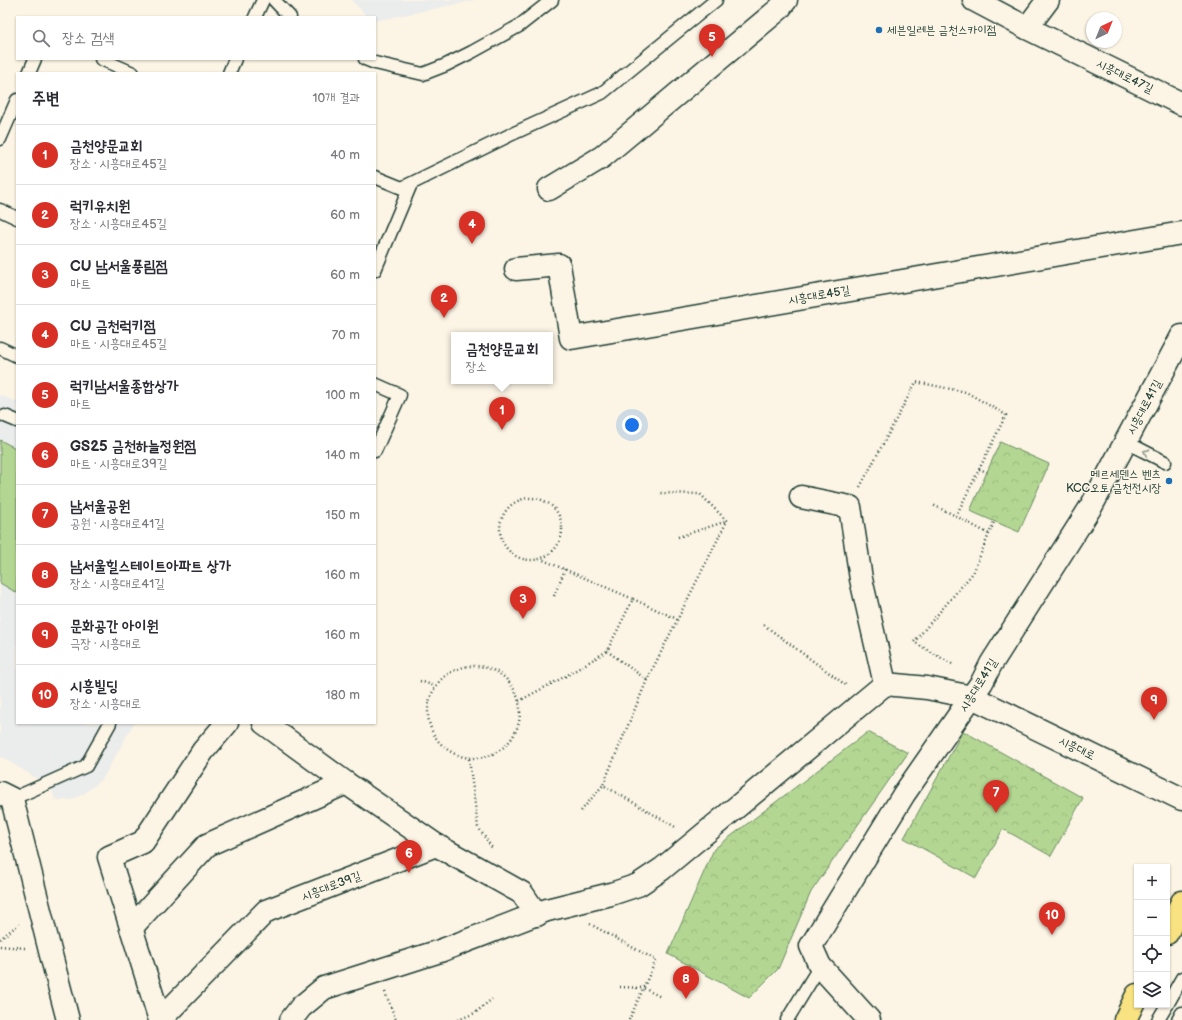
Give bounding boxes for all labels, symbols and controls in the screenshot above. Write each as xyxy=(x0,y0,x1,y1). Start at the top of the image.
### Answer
north arrow xyxy=(1086,12,1122,48)
search box xyxy=(16,16,376,60)
place label: 세븐일레븐 금천스카이점 xyxy=(887,23,996,38)
pin: 5 xyxy=(699,24,725,57)
marker: 세븐일레븐 금천스카이점 xyxy=(874,25,884,35)
icon: search xyxy=(30,27,52,49)
text: 장소 검색 xyxy=(62,29,114,48)
street label: 시흥대로47길 xyxy=(1094,56,1156,97)
text: 주변 xyxy=(32,89,59,109)
text: 10개 결과 xyxy=(312,90,360,106)
text: 금천양문교회 xyxy=(70,137,142,156)
text: 1 xyxy=(42,147,48,163)
text: 40 m xyxy=(330,147,360,163)
text: 장소 · 시흥대로45길 xyxy=(70,156,167,172)
text: 럭키유치원 xyxy=(70,197,130,216)
text: 2 xyxy=(41,207,49,223)
text: 60 m xyxy=(330,207,360,223)
pin: 4 xyxy=(459,211,485,244)
text: 장소 · 시흥대로45길 xyxy=(70,216,167,232)
text: CU 남서울풍림점 xyxy=(70,257,168,276)
text: 3 xyxy=(41,267,49,283)
text: 60 m xyxy=(330,267,360,283)
text: 마트 xyxy=(70,276,91,292)
street label: 시흥대로45길 xyxy=(787,283,851,308)
pin: 2 xyxy=(431,285,457,318)
text: CU 금천럭키점 xyxy=(70,317,156,336)
text: 4 xyxy=(41,327,49,343)
text: 70 m xyxy=(332,327,360,343)
popup xyxy=(451,332,553,384)
text: 마트 · 시흥대로45길 xyxy=(70,336,167,352)
text: 금천양문교회 xyxy=(466,340,538,359)
text: 장소 xyxy=(466,359,487,375)
text: 럭키남서울종합상가 xyxy=(70,377,179,396)
street label: 시흥대로41길 xyxy=(1124,377,1165,437)
text: 5 xyxy=(41,387,49,403)
text: 100 m xyxy=(325,387,360,403)
text: 마트 xyxy=(70,396,91,412)
pin: 1 xyxy=(489,397,515,430)
your location xyxy=(622,415,642,435)
text: GS25 금천하늘정원점 xyxy=(70,437,196,456)
text: 6 xyxy=(41,447,49,463)
text: 140 m xyxy=(325,447,360,463)
one-way arrow xyxy=(1142,449,1150,456)
text: 마트 · 시흥대로39길 xyxy=(70,456,167,472)
place label: 메르세덴스 벤츠 KCC오토 금천전시장 xyxy=(1066,467,1161,496)
marker: 메르세덴스 벤츠 KCC오토 금천전시장 xyxy=(1164,476,1174,486)
text: 남서울공원 xyxy=(70,497,130,516)
text: 7 xyxy=(41,507,49,523)
text: 150 m xyxy=(326,507,360,523)
text: 공원 · 시흥대로41길 xyxy=(70,516,165,532)
text: 남서울힐스테이트아파트 상가 xyxy=(70,557,231,576)
text: 8 xyxy=(41,567,49,583)
text: 160 m xyxy=(325,567,360,583)
text: 장소 · 시흥대로41길 xyxy=(70,576,165,592)
pin: 3 xyxy=(510,586,536,619)
text: 문화공간 아이원 xyxy=(70,617,159,636)
text: 9 xyxy=(41,627,49,643)
text: 160 m xyxy=(325,627,360,643)
text: 극장 · 시흥대로 xyxy=(70,636,141,652)
street label: 시흥대로41길 xyxy=(956,655,1001,715)
text: 시흥빌딩 xyxy=(70,677,118,696)
text: 10 xyxy=(38,687,52,703)
text: 180 m xyxy=(325,687,360,703)
pin: 9 xyxy=(1141,687,1167,720)
text: 장소 · 시흥대로 xyxy=(70,696,141,712)
street label: 시흥대로 xyxy=(1056,733,1097,764)
pin: 7 xyxy=(983,780,1009,813)
pin: 6 xyxy=(396,840,422,873)
map controls xyxy=(1134,864,1170,1008)
button: + xyxy=(1134,864,1170,900)
street label: 시흥대로39길 xyxy=(299,868,363,905)
button: − xyxy=(1134,900,1170,936)
pin: 10 xyxy=(1039,902,1065,935)
button: locate xyxy=(1134,936,1170,972)
pin: 8 xyxy=(673,966,699,999)
button: layers xyxy=(1134,972,1170,1008)

